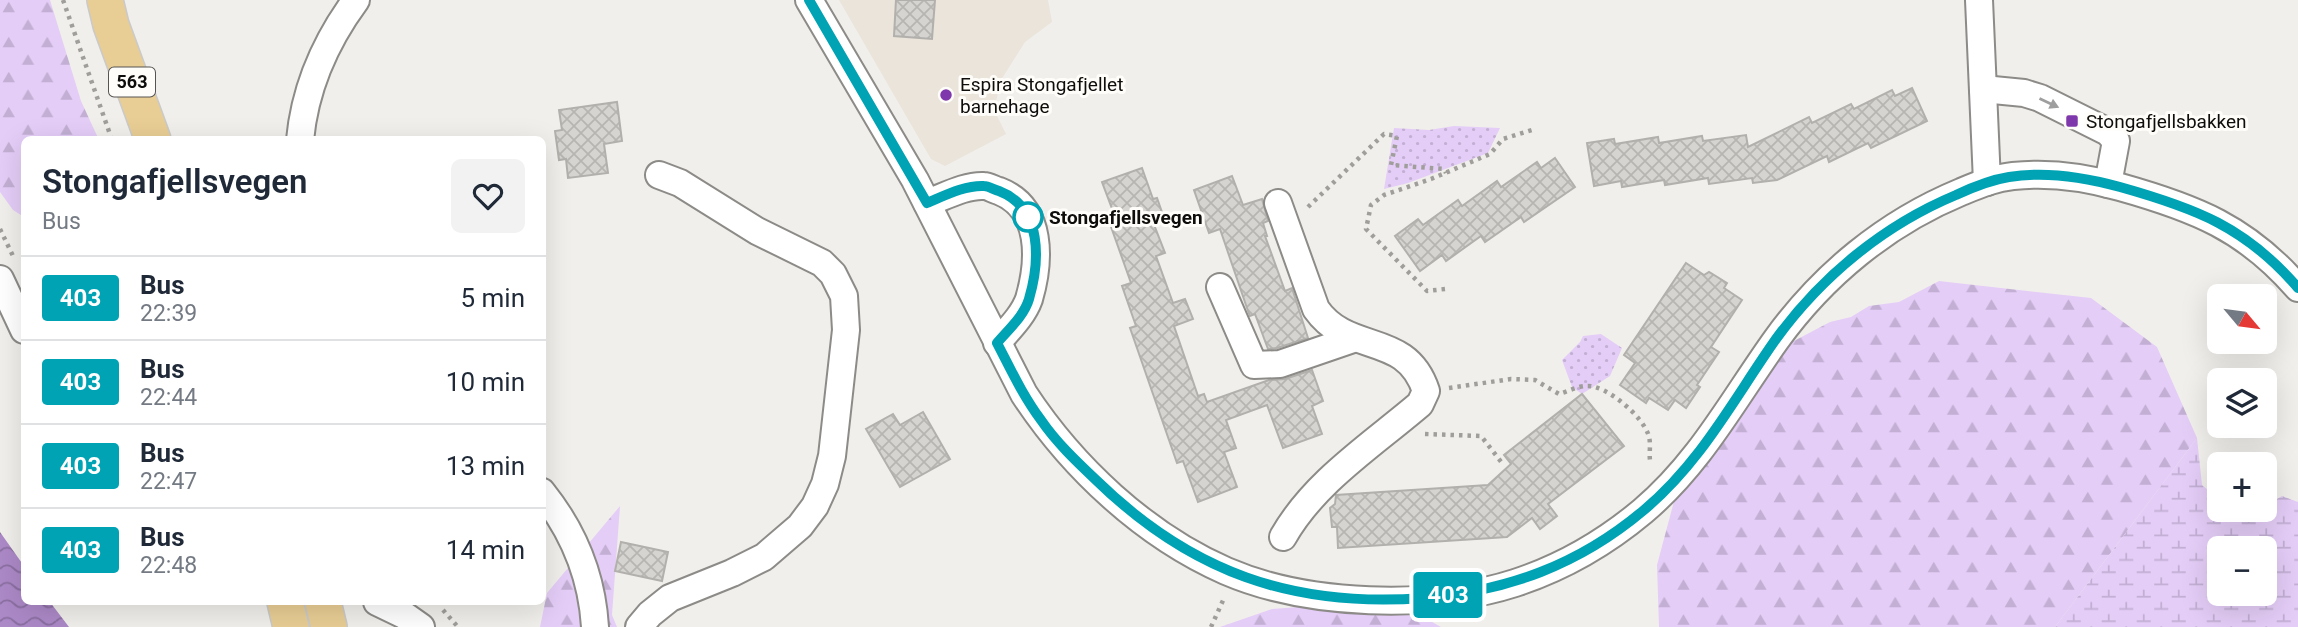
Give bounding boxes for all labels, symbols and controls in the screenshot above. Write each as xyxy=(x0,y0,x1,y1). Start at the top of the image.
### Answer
road number: 563 xyxy=(109,68,155,96)
place label: Espira Stongafjellet barnehage xyxy=(960,73,1123,118)
marker: Espira Stongafjellet barnehage xyxy=(938,87,954,103)
one-way arrow xyxy=(2039,97,2059,109)
place label: Stongafjellsbakken xyxy=(2086,110,2247,133)
marker: Stongafjellsbakken xyxy=(2064,113,2080,129)
button: heart xyxy=(451,159,525,233)
text: Stongafjellsvegen xyxy=(42,162,308,201)
marker: Stongafjellsvegen xyxy=(1013,202,1043,232)
place label: Stongafjellsvegen xyxy=(1049,206,1203,229)
text: Bus xyxy=(42,208,81,235)
text: Bus xyxy=(140,270,185,300)
text: 5 min xyxy=(460,283,525,313)
text: 403 xyxy=(60,284,101,312)
north arrow xyxy=(2207,284,2277,354)
map controls xyxy=(2207,284,2277,606)
text: 22:39 xyxy=(140,300,197,327)
text: Bus xyxy=(140,354,185,384)
text: 10 min xyxy=(446,367,525,397)
text: 403 xyxy=(60,368,101,396)
button: layers xyxy=(2207,368,2277,438)
text: 22:44 xyxy=(140,384,197,411)
text: Bus xyxy=(140,438,185,468)
text: 13 min xyxy=(446,451,525,481)
text: 403 xyxy=(60,452,101,480)
button: + xyxy=(2207,452,2277,522)
text: 22:47 xyxy=(140,468,197,495)
text: Bus xyxy=(140,522,185,552)
text: 14 min xyxy=(446,535,525,565)
text: 403 xyxy=(60,536,101,564)
button: − xyxy=(2207,536,2277,606)
text: 22:48 xyxy=(140,552,197,579)
line badge: 403 xyxy=(1408,572,1488,618)
text: 403 xyxy=(1427,581,1469,609)

